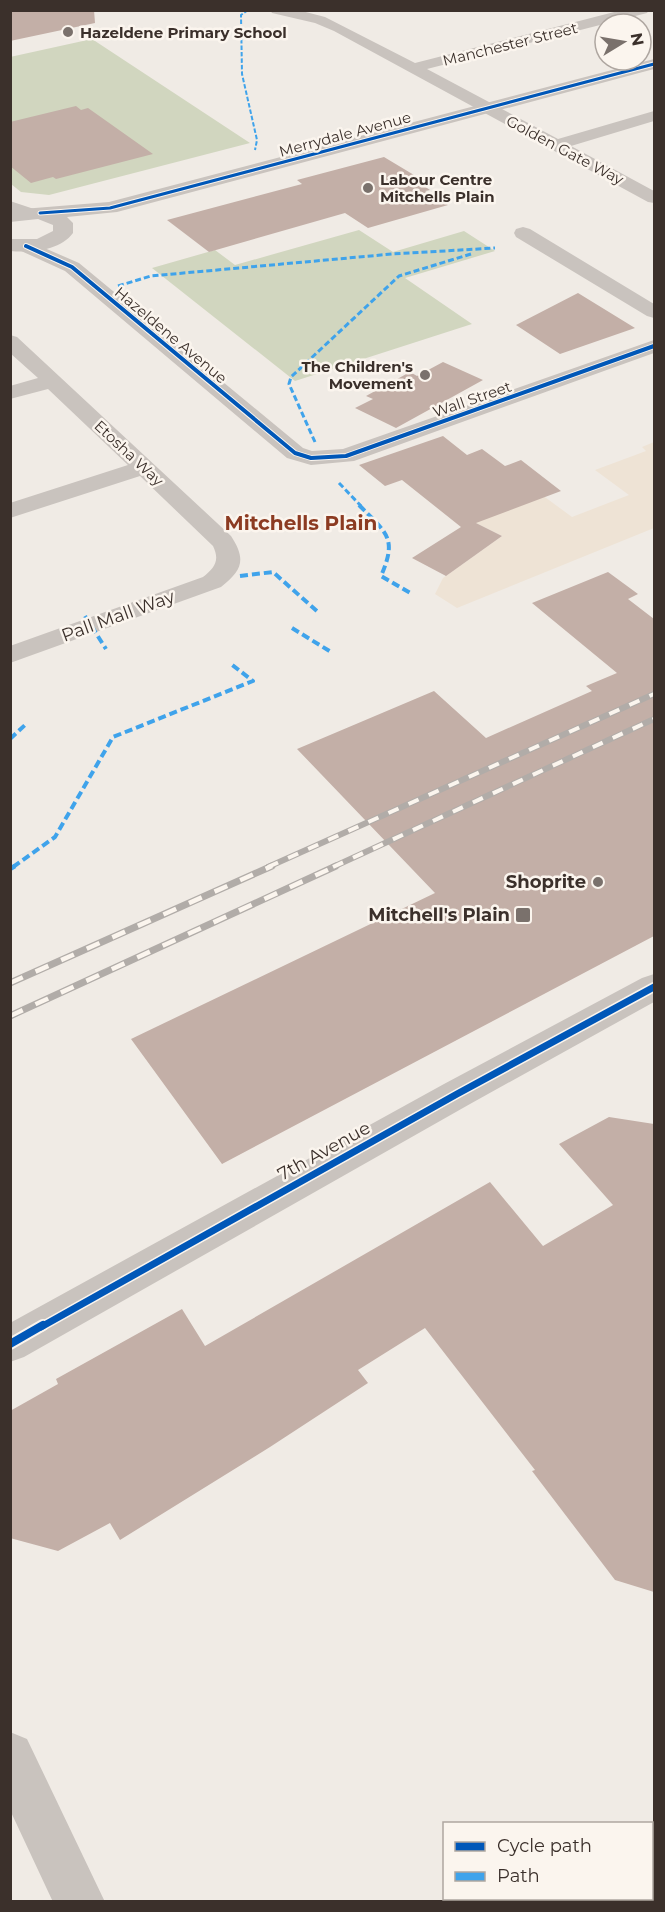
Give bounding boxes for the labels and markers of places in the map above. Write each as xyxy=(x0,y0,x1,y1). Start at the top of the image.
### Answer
place label: Hazeldene Primary School xyxy=(80,23,287,42)
marker: Hazeldene Primary School xyxy=(61,25,75,39)
place label: Labour Centre Mitchells Plain xyxy=(380,170,495,206)
marker: Labour Centre Mitchells Plain xyxy=(361,181,375,195)
place label: The Children's Movement xyxy=(301,357,413,393)
marker: The Children's Movement xyxy=(418,368,432,382)
place label: Shoprite xyxy=(506,871,586,893)
marker: Shoprite xyxy=(591,875,605,889)
place label: Mitchell's Plain xyxy=(368,904,510,926)
marker: Mitchell's Plain xyxy=(514,906,532,924)

